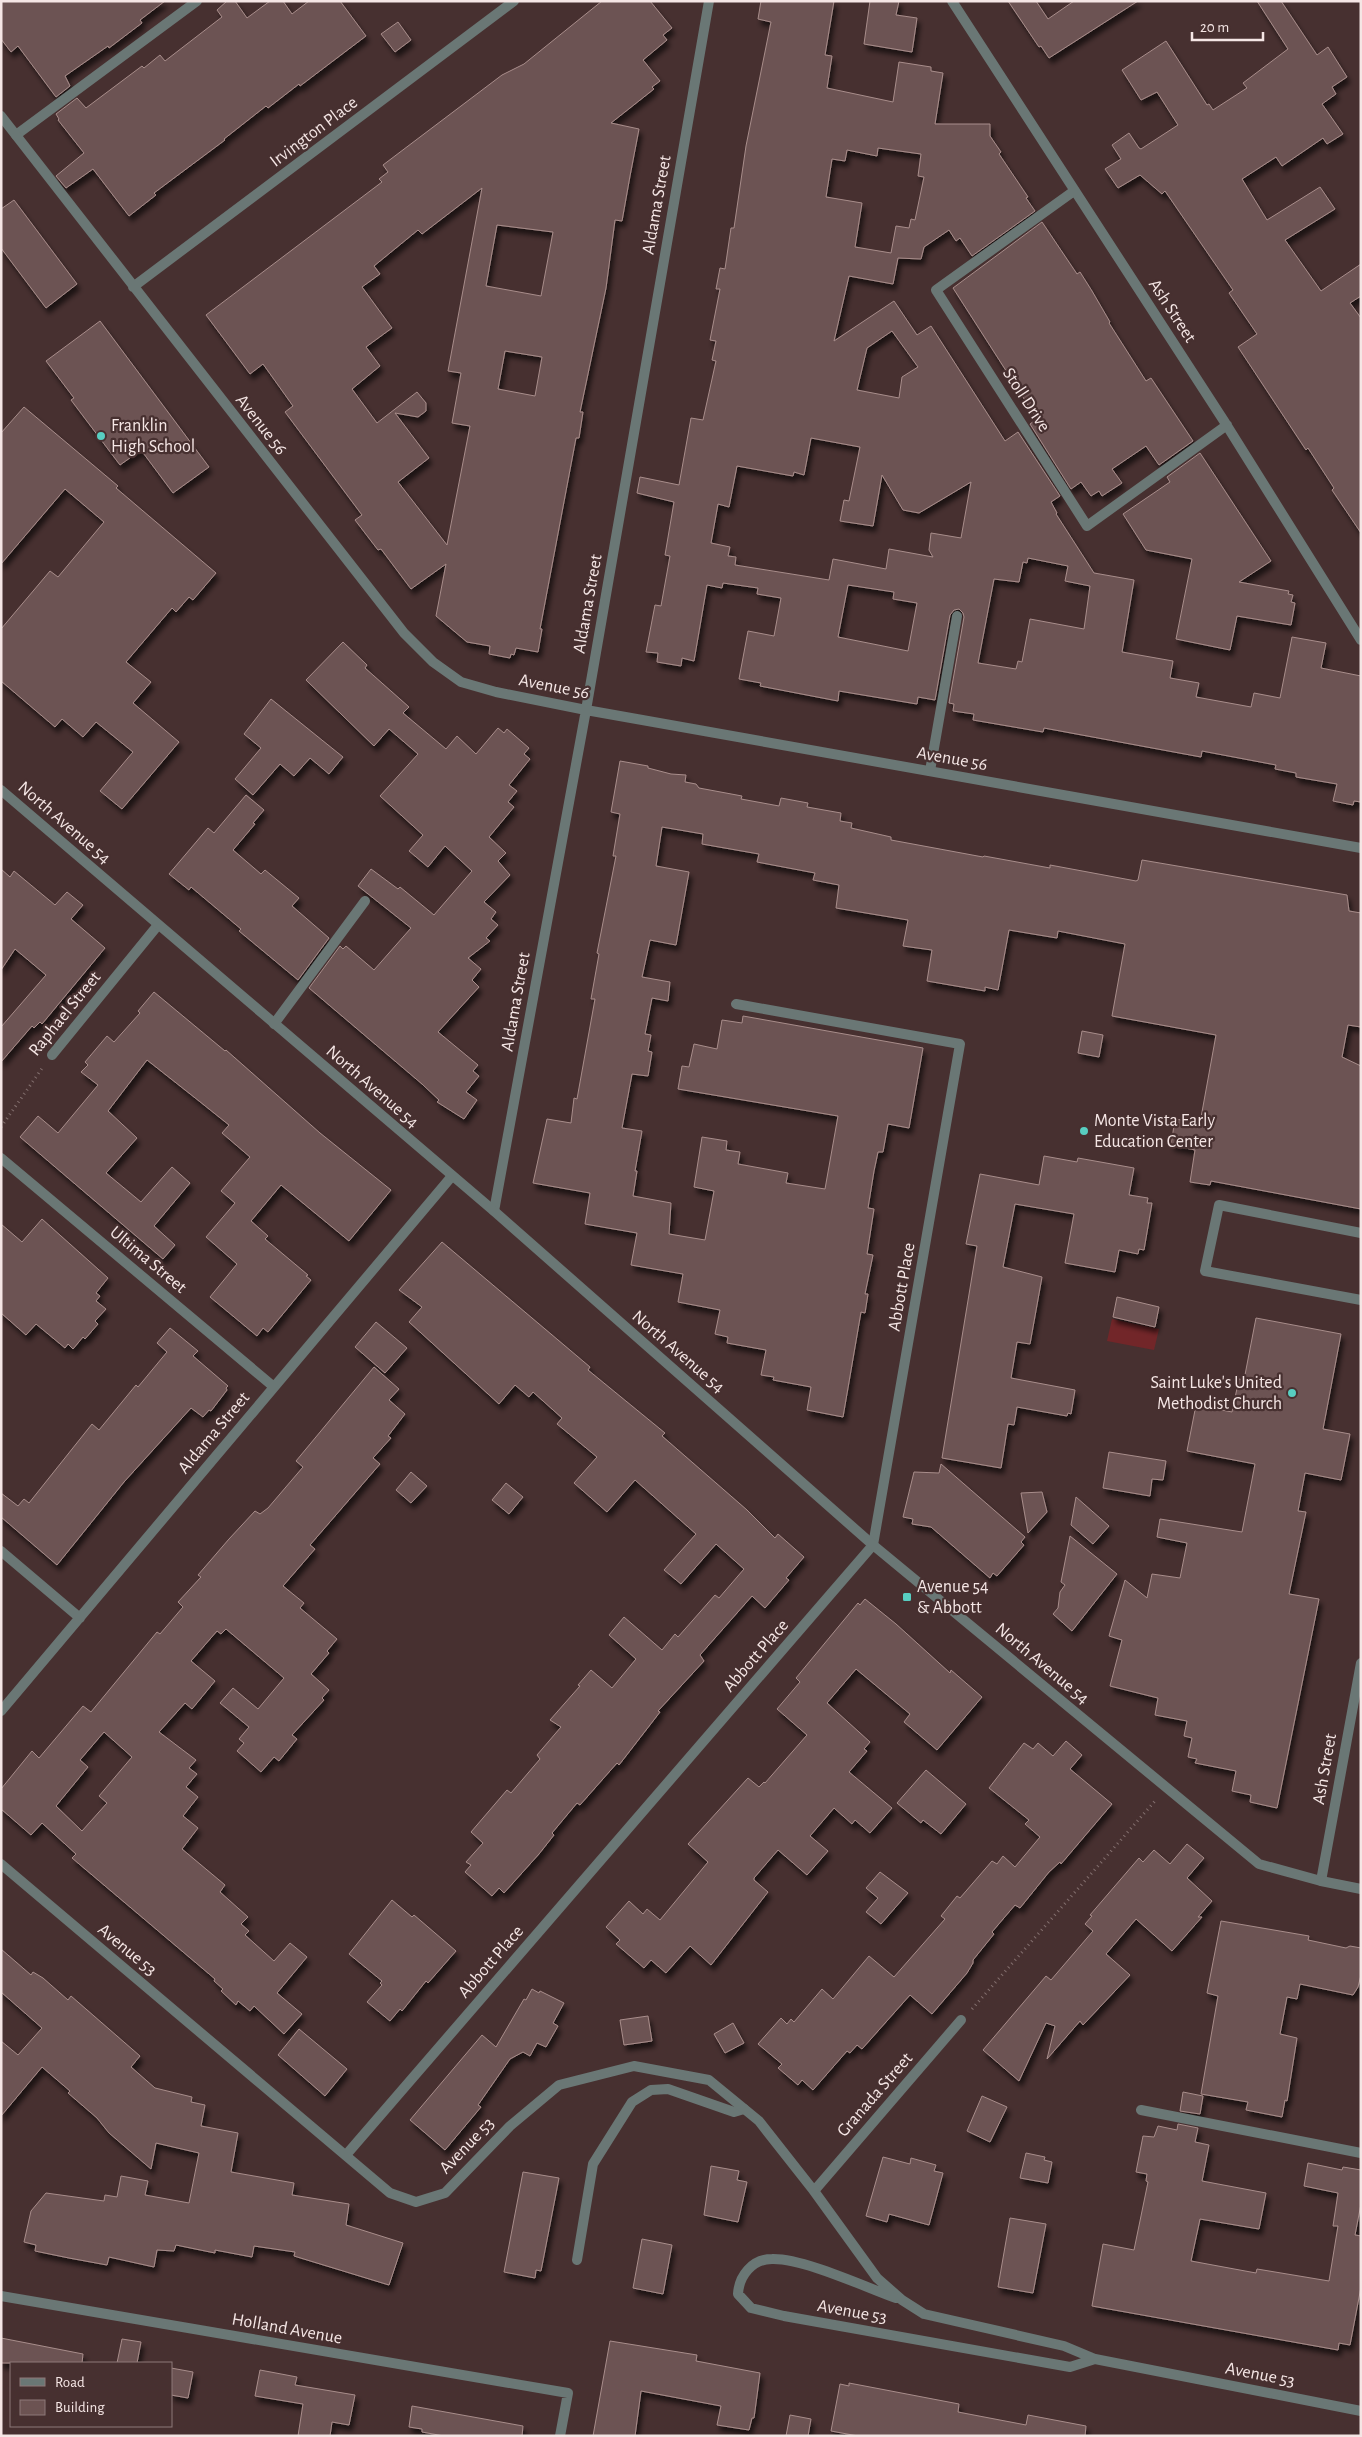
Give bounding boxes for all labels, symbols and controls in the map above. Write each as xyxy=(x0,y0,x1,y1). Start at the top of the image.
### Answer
scale bar xyxy=(1192,10,1263,42)
text: 20 m xyxy=(1200,20,1229,35)
street label: Irvington Place xyxy=(267,93,361,171)
street label: Aldama Street xyxy=(639,154,675,256)
street label: Ash Street xyxy=(1145,276,1199,346)
street label: Stoll Drive xyxy=(999,365,1053,435)
street label: Avenue 56 xyxy=(232,391,290,459)
place label: Franklin High School xyxy=(111,417,195,456)
marker: Franklin High School xyxy=(95,430,107,442)
street label: Aldama Street xyxy=(570,553,606,655)
street label: Avenue 56 xyxy=(517,671,591,703)
street label: Avenue 56 xyxy=(915,744,989,774)
street label: North Avenue 54 xyxy=(14,778,114,868)
street label: Aldama Street xyxy=(498,951,534,1053)
street label: Raphael Street xyxy=(26,968,105,1060)
street label: North Avenue 54 xyxy=(322,1042,422,1132)
place label: Monte Vista Early Education Center xyxy=(1094,1112,1215,1151)
marker: Monte Vista Early Education Center xyxy=(1078,1125,1090,1137)
street label: Ultima Street xyxy=(106,1223,190,1297)
street label: Abbott Place xyxy=(885,1241,919,1333)
street label: North Avenue 54 xyxy=(628,1307,728,1397)
place label: Saint Luke's United Methodist Church xyxy=(1150,1374,1282,1413)
marker: Saint Luke's United Methodist Church xyxy=(1286,1387,1298,1399)
street label: Aldama Street xyxy=(175,1389,253,1477)
place label: Avenue 54 & Abbott xyxy=(917,1578,989,1617)
marker: Avenue 54 & Abbott xyxy=(901,1591,913,1603)
street label: Abbott Place xyxy=(720,1616,792,1696)
street label: North Avenue 54 xyxy=(992,1620,1093,1708)
street label: Ash Street xyxy=(1310,1732,1340,1806)
street label: Avenue 53 xyxy=(94,1920,160,1980)
street label: Abbott Place xyxy=(455,1922,527,2002)
street label: Granada Street xyxy=(834,2049,916,2140)
street label: Avenue 53 xyxy=(436,2114,498,2178)
street label: Avenue 53 xyxy=(816,2297,888,2327)
street label: Holland Avenue xyxy=(230,2310,344,2348)
street label: Avenue 53 xyxy=(1224,2359,1296,2391)
legend xyxy=(10,2362,172,2427)
text: Road xyxy=(55,2375,85,2390)
text: Building xyxy=(55,2400,105,2415)

